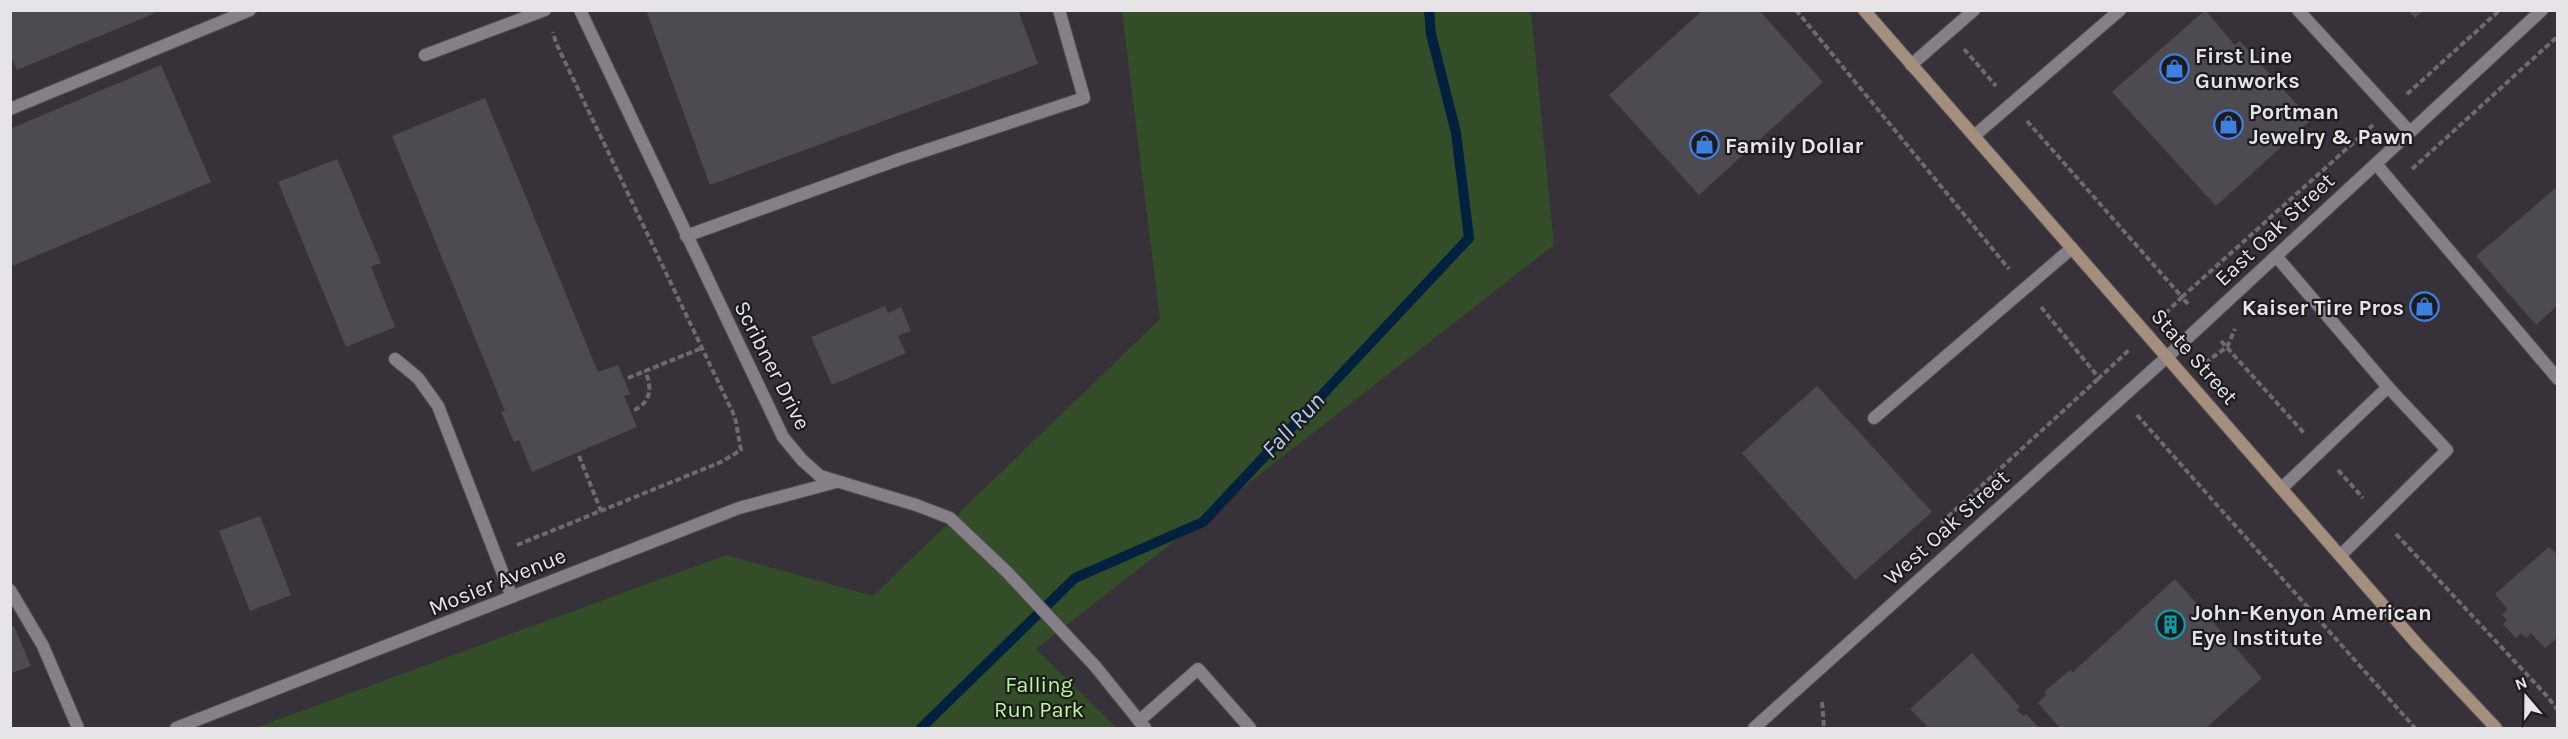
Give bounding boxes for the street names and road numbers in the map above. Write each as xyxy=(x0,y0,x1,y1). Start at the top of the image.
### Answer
street label: East Oak Street xyxy=(2210,168,2340,292)
street label: Scribner Drive xyxy=(728,297,816,434)
street label: State Street xyxy=(2145,303,2243,410)
street label: West Oak Street xyxy=(1879,465,2015,591)
street label: Mosier Avenue xyxy=(425,543,570,621)

